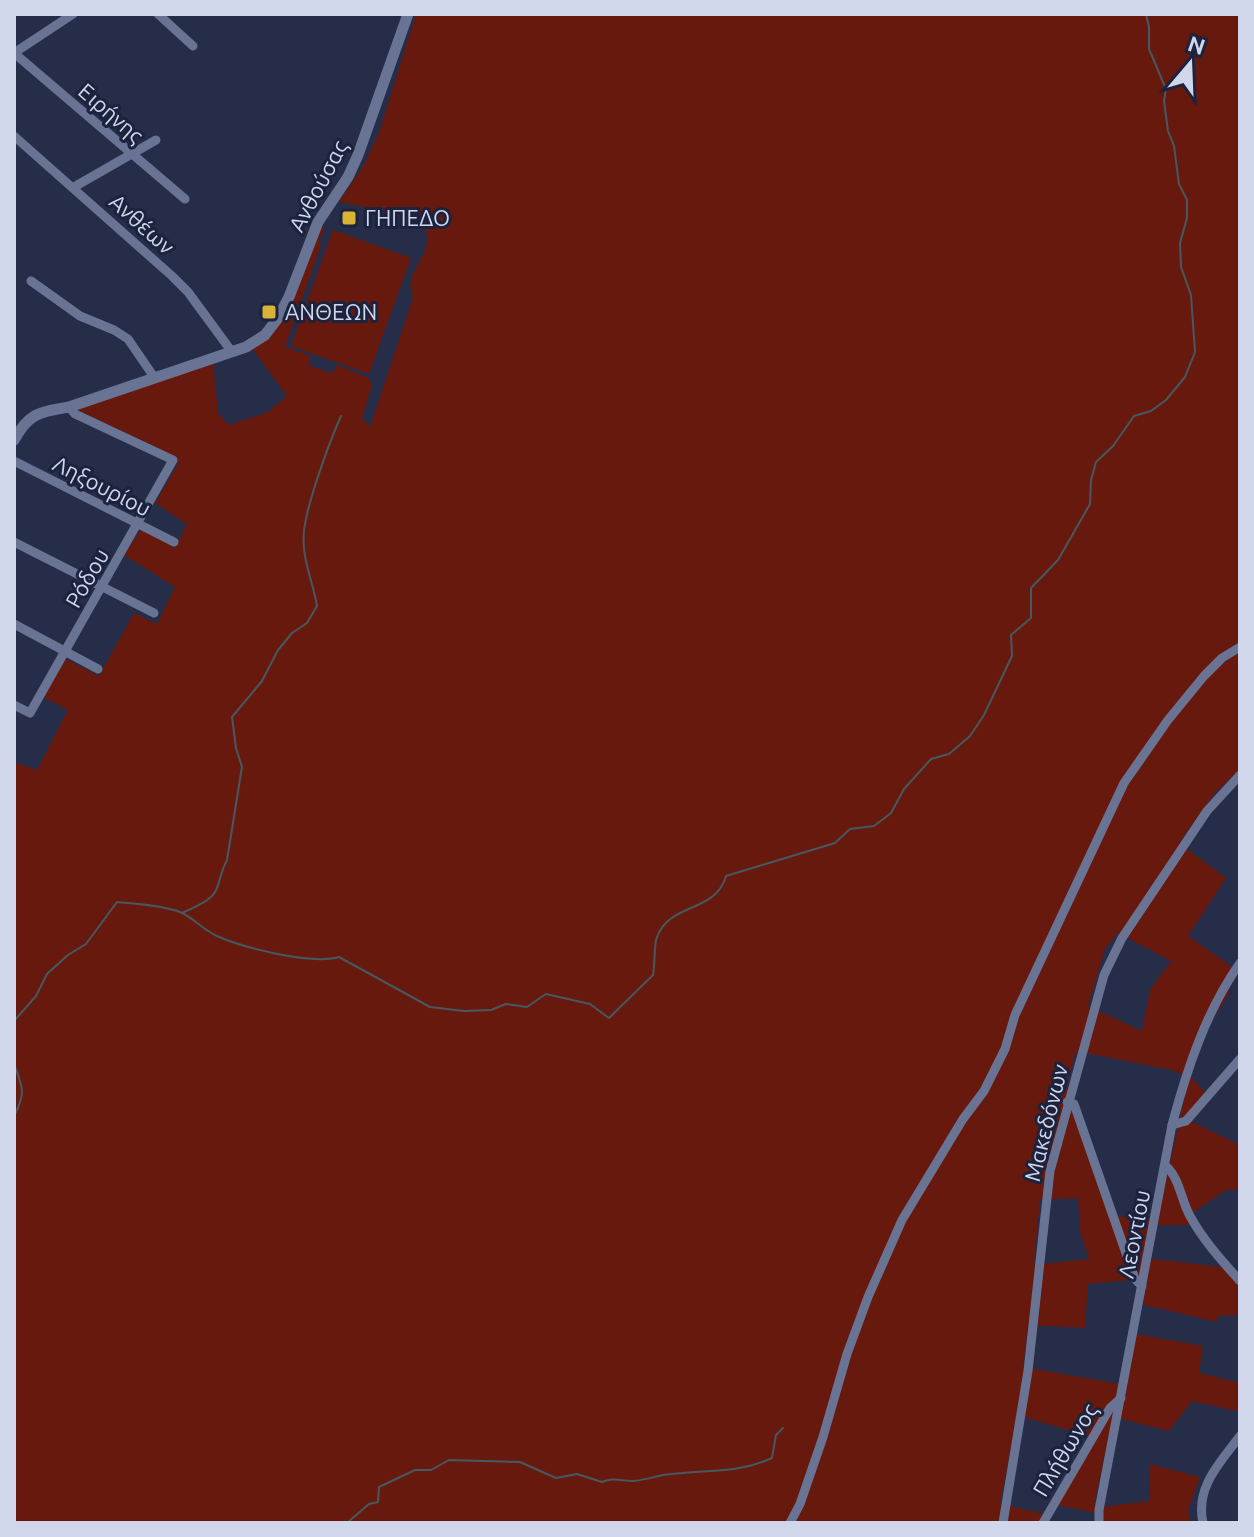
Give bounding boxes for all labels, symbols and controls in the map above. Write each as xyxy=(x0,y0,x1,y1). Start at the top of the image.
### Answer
north arrow xyxy=(1150,24,1230,104)
text: N xyxy=(1185,30,1209,59)
street label: Ειρήνης xyxy=(73,78,149,148)
street label: Ανθούσας xyxy=(283,136,353,236)
street label: Ανθέων xyxy=(105,188,180,259)
place label: ΓΗΠΕΔΟ xyxy=(365,205,450,230)
marker: ΓΗΠΕΔΟ xyxy=(340,209,358,227)
place label: ΑΝΘΕΩΝ xyxy=(285,299,377,324)
marker: ΑΝΘΕΩΝ xyxy=(260,303,278,321)
street label: Ληξουρίου xyxy=(48,450,155,523)
street label: Ρόδου xyxy=(60,544,113,612)
street label: Μακεδόνων xyxy=(1019,1061,1072,1184)
street label: Λεοντίου xyxy=(1113,1188,1154,1280)
street label: Πλήθωνος xyxy=(1027,1399,1103,1501)

